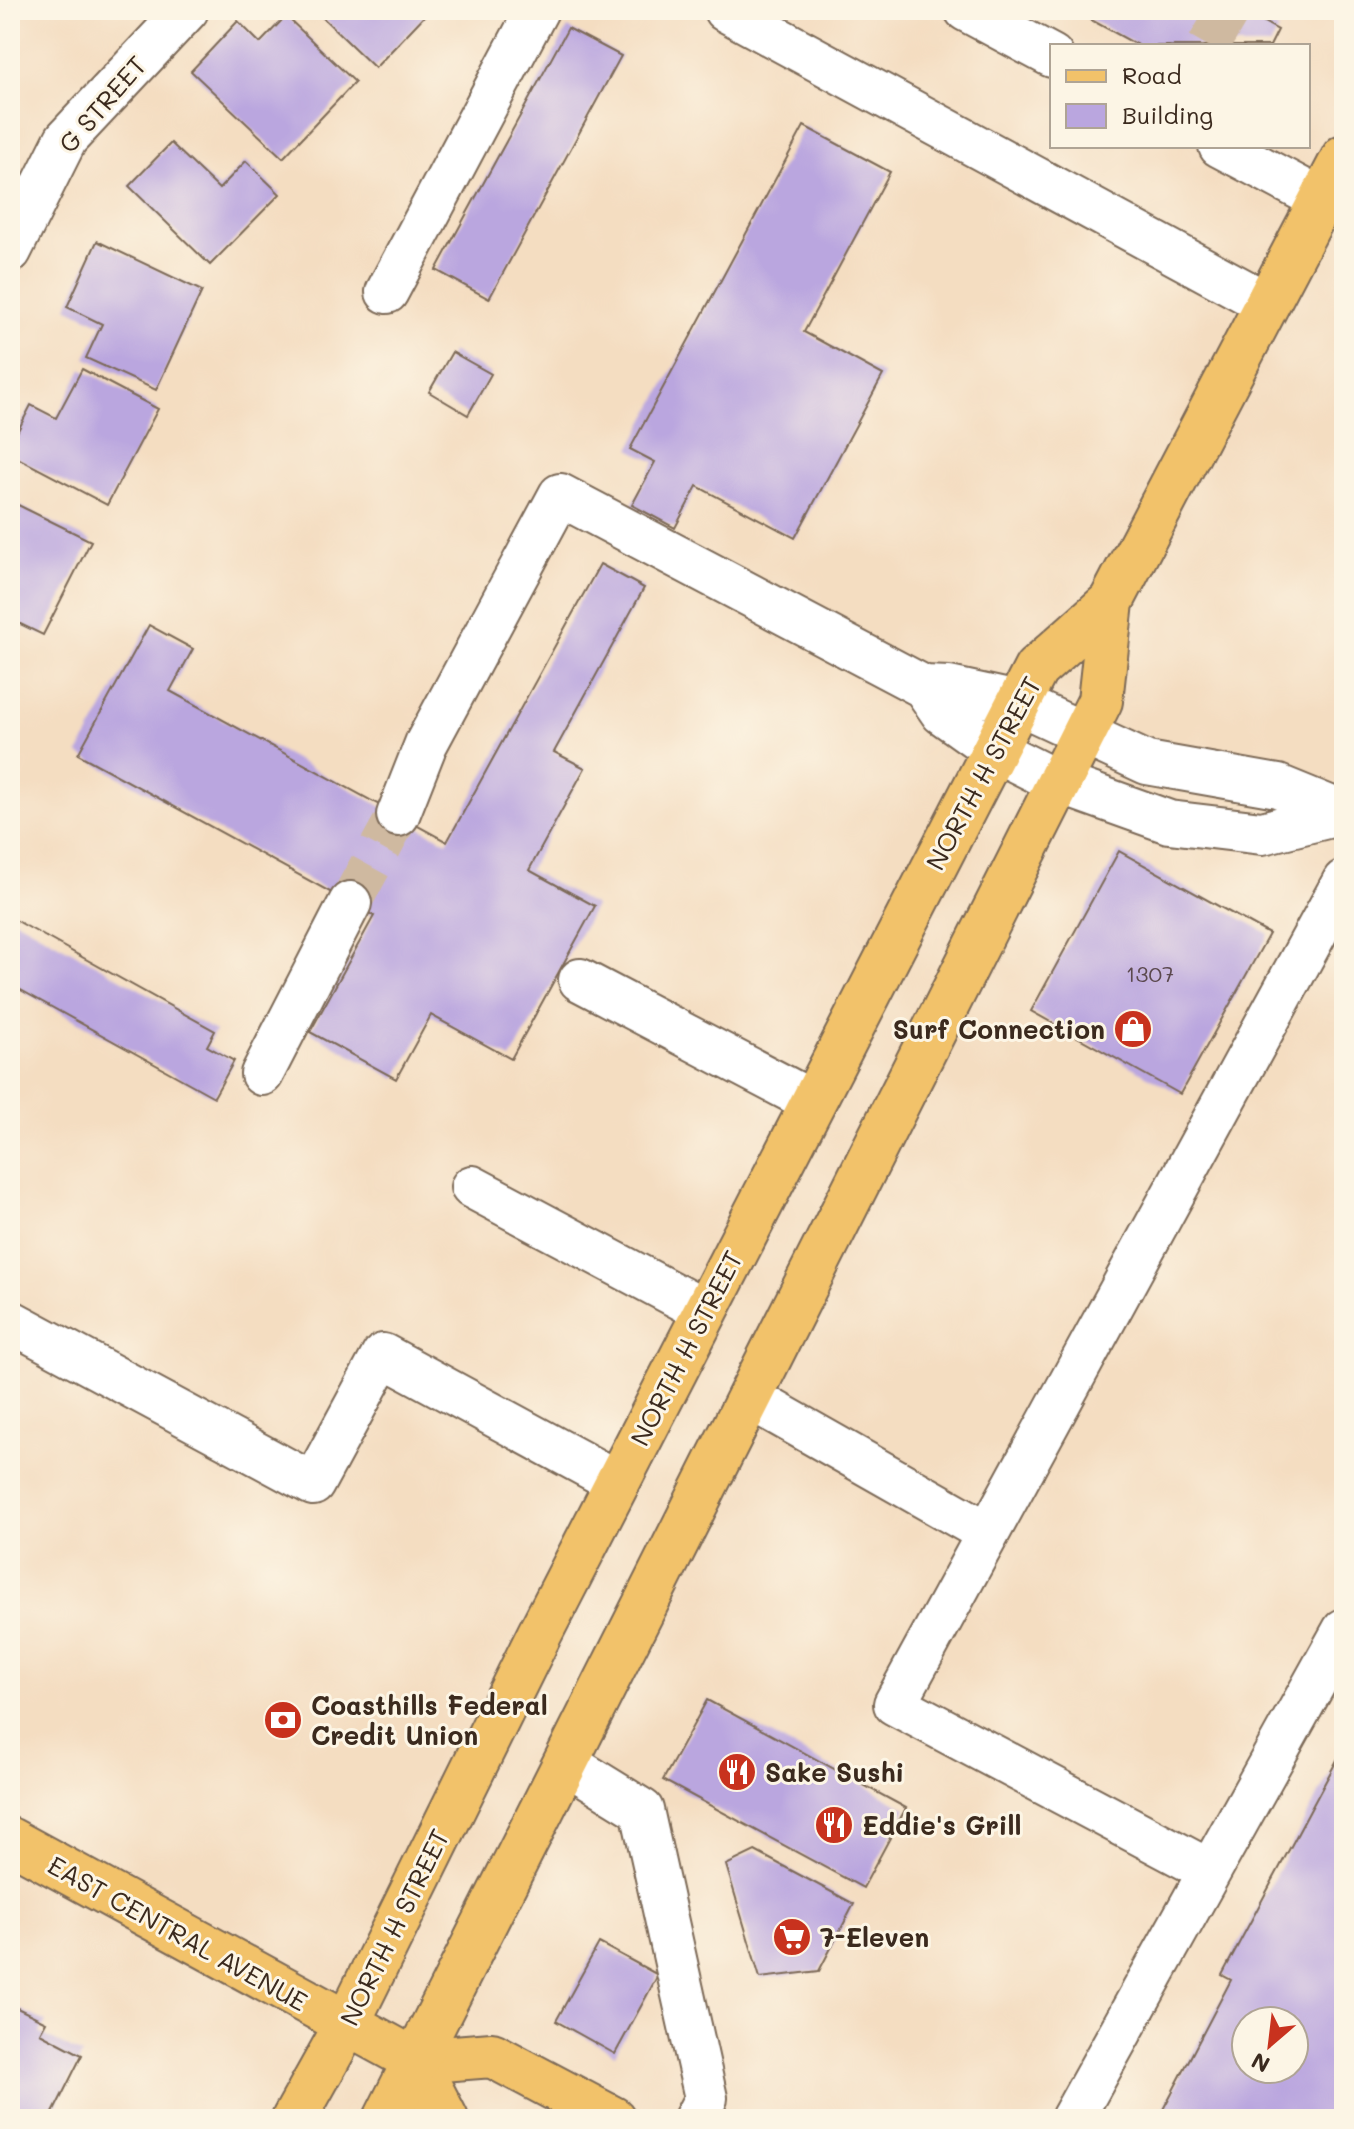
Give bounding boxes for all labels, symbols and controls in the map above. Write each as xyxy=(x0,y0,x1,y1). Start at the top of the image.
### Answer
legend xyxy=(1050,44,1310,148)
street label: G STREET xyxy=(51,48,153,160)
text: Road xyxy=(1122,59,1182,90)
text: Building xyxy=(1122,99,1213,130)
street label: NORTH H STREET xyxy=(918,670,1048,876)
house number: 1307 xyxy=(1126,959,1174,988)
shop icon: Surf Connection xyxy=(1112,1008,1154,1050)
place label: Surf Connection xyxy=(893,1012,1105,1046)
street label: NORTH H STREET xyxy=(622,1245,750,1451)
place label: Coasthills Federal Credit Union xyxy=(311,1688,548,1752)
bank icon: Coasthills Federal Credit Union xyxy=(262,1699,304,1741)
restaurant icon: Sake Sushi xyxy=(716,1751,758,1793)
place label: Sake Sushi xyxy=(765,1755,904,1789)
restaurant icon: Eddie's Grill xyxy=(813,1804,855,1846)
place label: Eddie's Grill xyxy=(862,1808,1022,1842)
street label: NORTH H STREET xyxy=(332,1823,456,2031)
street label: EAST CENTRAL AVENUE xyxy=(42,1848,314,2018)
supermarket icon: 7-Eleven xyxy=(771,1916,813,1958)
place label: 7-Eleven xyxy=(820,1920,929,1954)
north arrow xyxy=(1230,2005,1310,2085)
text: N xyxy=(1246,2046,1275,2080)

